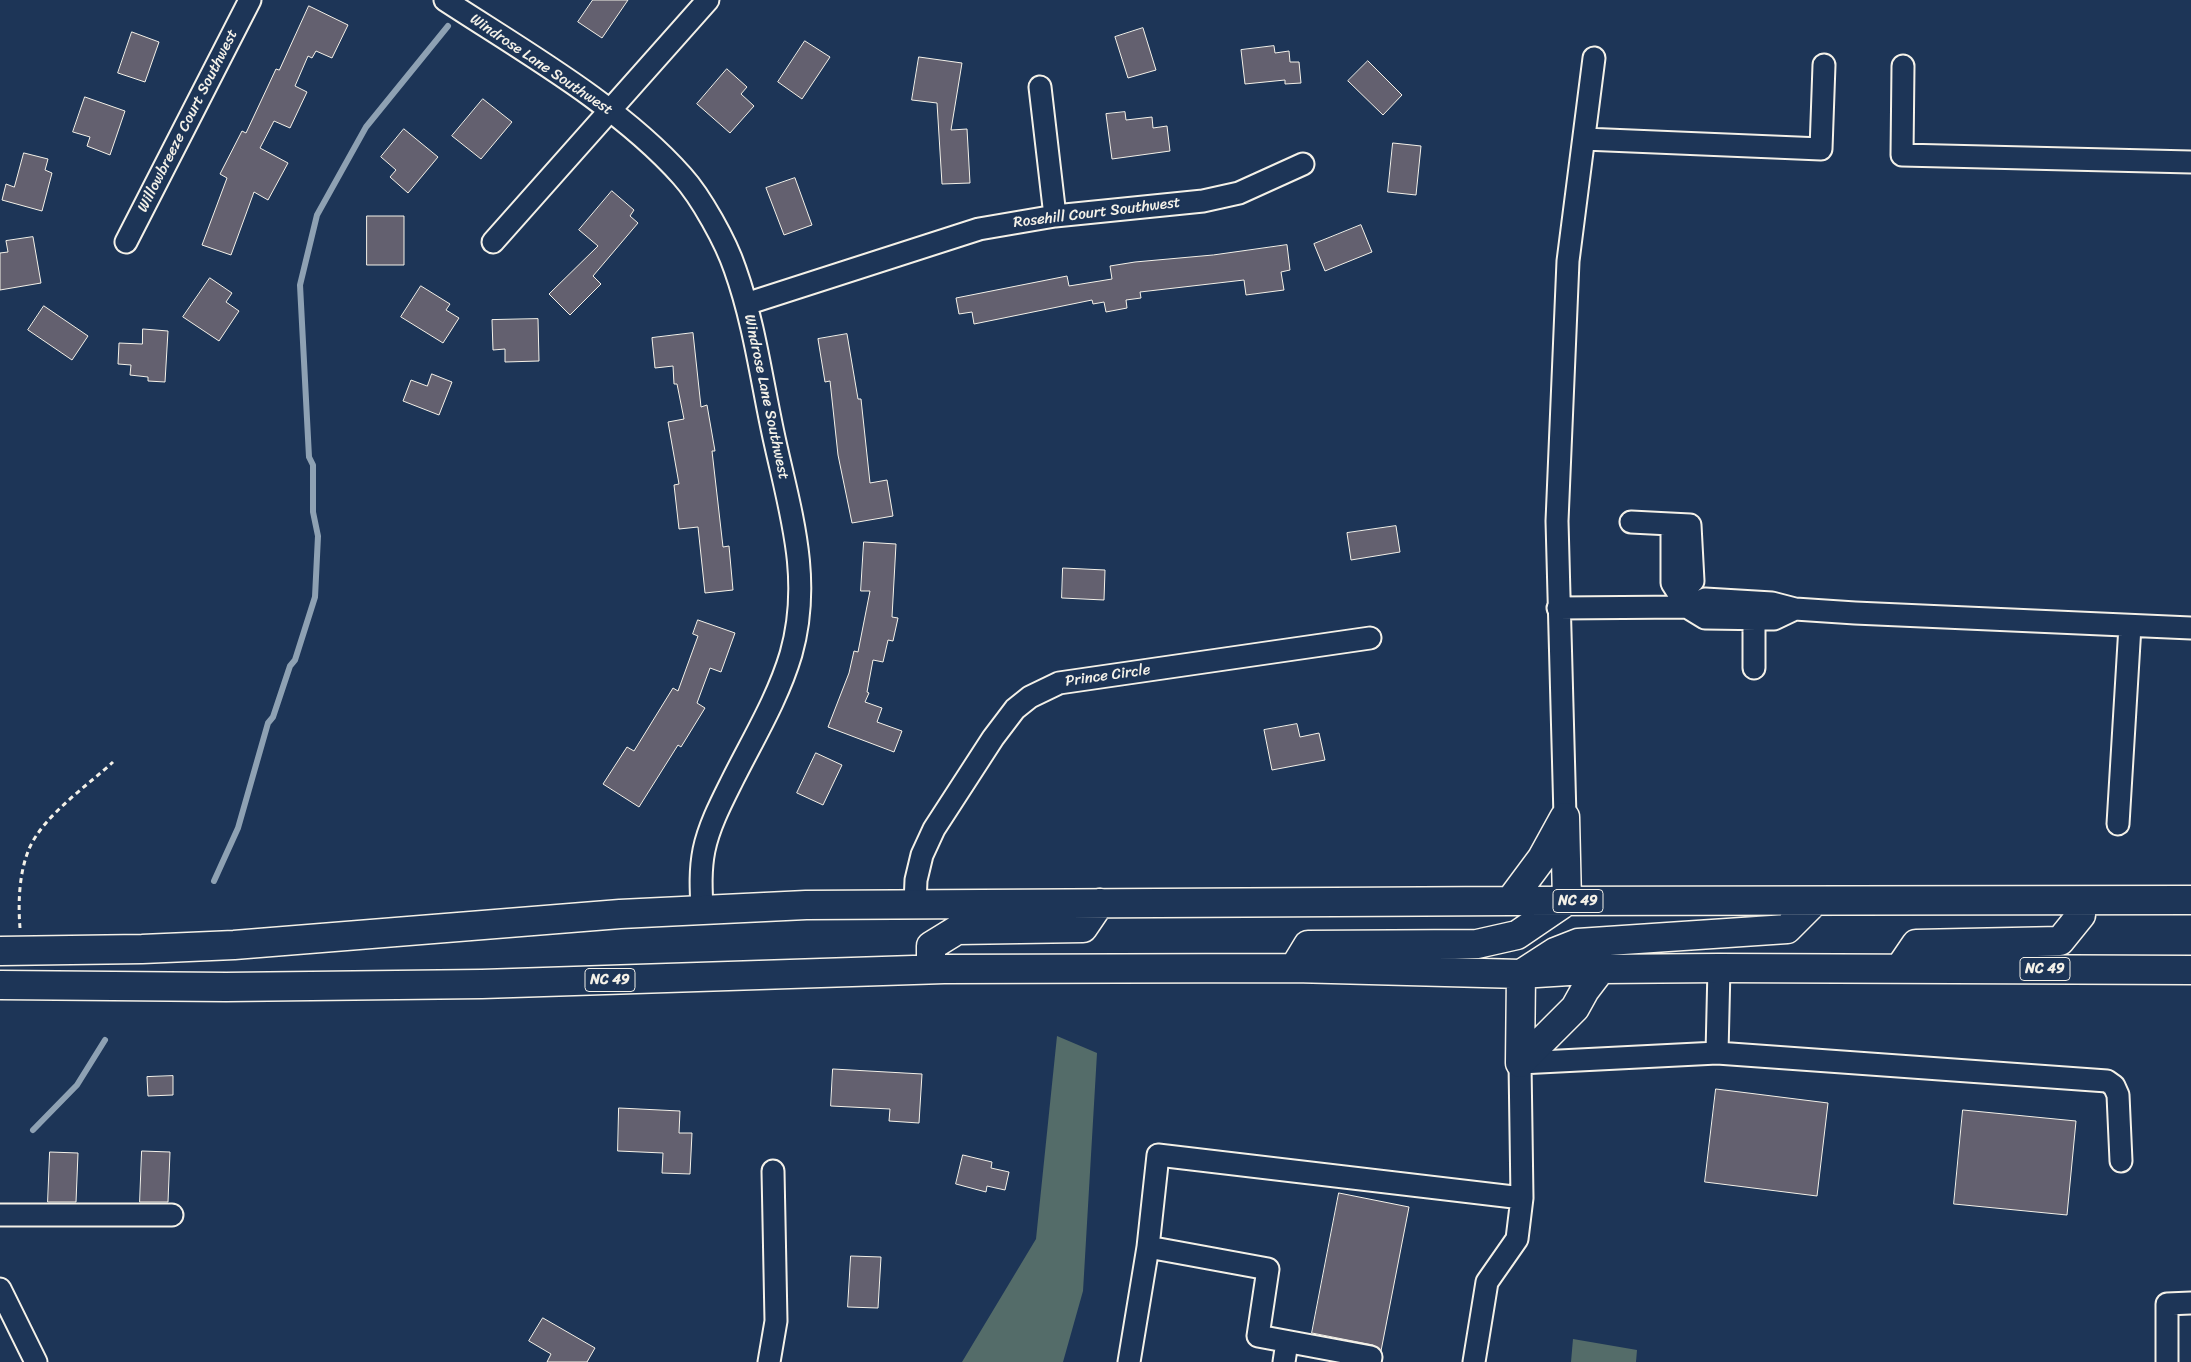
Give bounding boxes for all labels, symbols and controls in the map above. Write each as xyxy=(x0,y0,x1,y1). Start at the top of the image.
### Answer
street label: Windrose Lane Southwest xyxy=(466,11,616,119)
street label: Willowbreeze Court Southwest xyxy=(134,27,242,215)
street label: Rosehill Court Southwest xyxy=(1013,194,1181,232)
street label: Windrose Lane Southwest xyxy=(740,313,792,481)
street label: Prince Circle xyxy=(1064,661,1152,691)
road number: NC 49 xyxy=(1553,889,1603,912)
road number: NC 49 xyxy=(2020,958,2070,981)
road number: NC 49 xyxy=(585,968,635,992)

